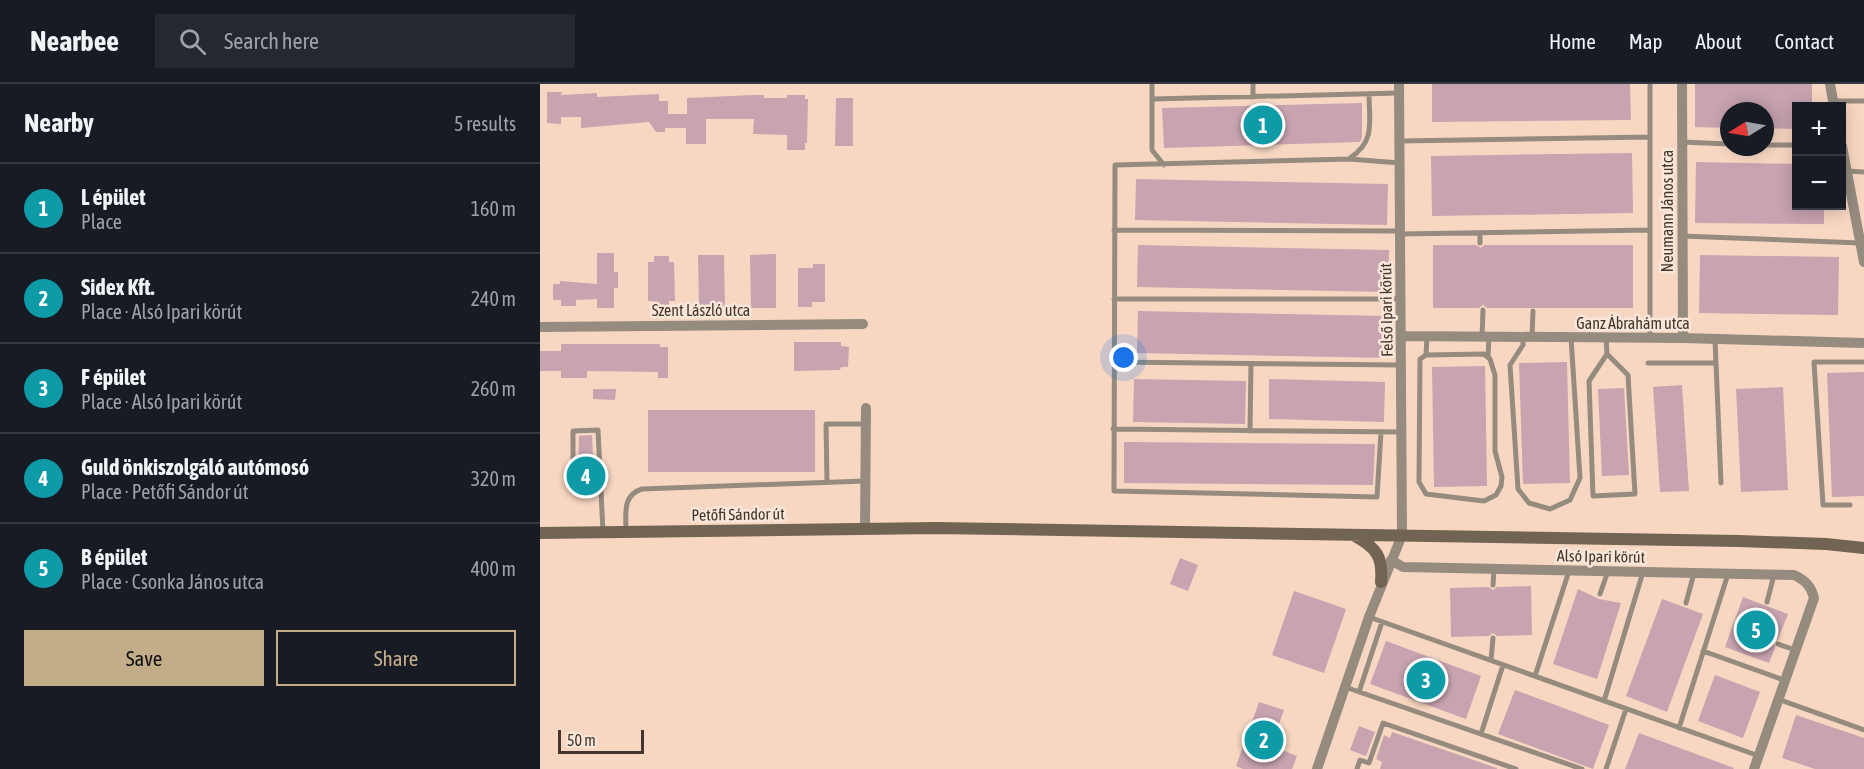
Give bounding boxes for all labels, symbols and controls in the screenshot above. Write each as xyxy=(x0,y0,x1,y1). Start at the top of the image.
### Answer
search box xyxy=(155,14,575,68)
text: Nearbee xyxy=(30,25,119,57)
icon: search xyxy=(176,25,209,58)
text: Search here xyxy=(224,28,319,54)
text: Home xyxy=(1549,29,1596,53)
text: Map xyxy=(1629,29,1663,53)
text: About xyxy=(1696,29,1742,53)
text: Contact xyxy=(1775,29,1834,53)
pin: 1 xyxy=(1244,102,1282,147)
north arrow xyxy=(1720,102,1774,156)
map controls xyxy=(1792,102,1846,210)
button: + xyxy=(1792,102,1846,156)
text: Nearby xyxy=(24,108,94,138)
text: 5 results xyxy=(454,112,516,135)
street label: Neumann János utca xyxy=(1658,150,1676,272)
button: − xyxy=(1792,156,1846,210)
text: L épület xyxy=(81,184,146,210)
text: 1 xyxy=(39,197,48,220)
text: 160 m xyxy=(471,197,516,220)
text: Place xyxy=(81,210,122,233)
street label: Felső Ipari körút xyxy=(1376,262,1397,357)
text: Sidex Kft. xyxy=(81,274,155,300)
text: 2 xyxy=(39,287,48,310)
text: 240 m xyxy=(471,287,516,310)
text: Place · Alsó Ipari körút xyxy=(81,300,242,323)
street label: Szent László utca xyxy=(652,301,750,319)
street label: Ganz Ábrahám utca xyxy=(1576,314,1690,332)
your location xyxy=(1109,343,1138,372)
text: F épület xyxy=(81,364,146,390)
text: 3 xyxy=(39,377,48,400)
text: 260 m xyxy=(471,377,516,400)
text: Place · Alsó Ipari körút xyxy=(81,390,242,413)
text: Guld önkiszolgáló autómosó xyxy=(81,454,309,480)
pin: 4 xyxy=(566,454,606,498)
text: 4 xyxy=(39,467,48,490)
text: 320 m xyxy=(471,467,516,490)
text: Place · Petőfi Sándor út xyxy=(81,480,248,503)
street label: Petőfi Sándor út xyxy=(691,504,785,524)
text: B épület xyxy=(81,544,147,570)
street label: Alsó Ipari körút xyxy=(1557,546,1646,567)
text: 5 xyxy=(39,557,48,580)
text: 400 m xyxy=(471,557,516,580)
text: Place · Csonka János utca xyxy=(81,570,264,593)
pin: 5 xyxy=(1736,608,1776,652)
button: Save xyxy=(24,630,264,686)
button: Share xyxy=(276,630,516,686)
pin: 3 xyxy=(1406,658,1446,702)
pin: 2 xyxy=(1244,718,1284,762)
scale bar xyxy=(558,727,644,754)
text: 50 m xyxy=(567,731,596,749)

